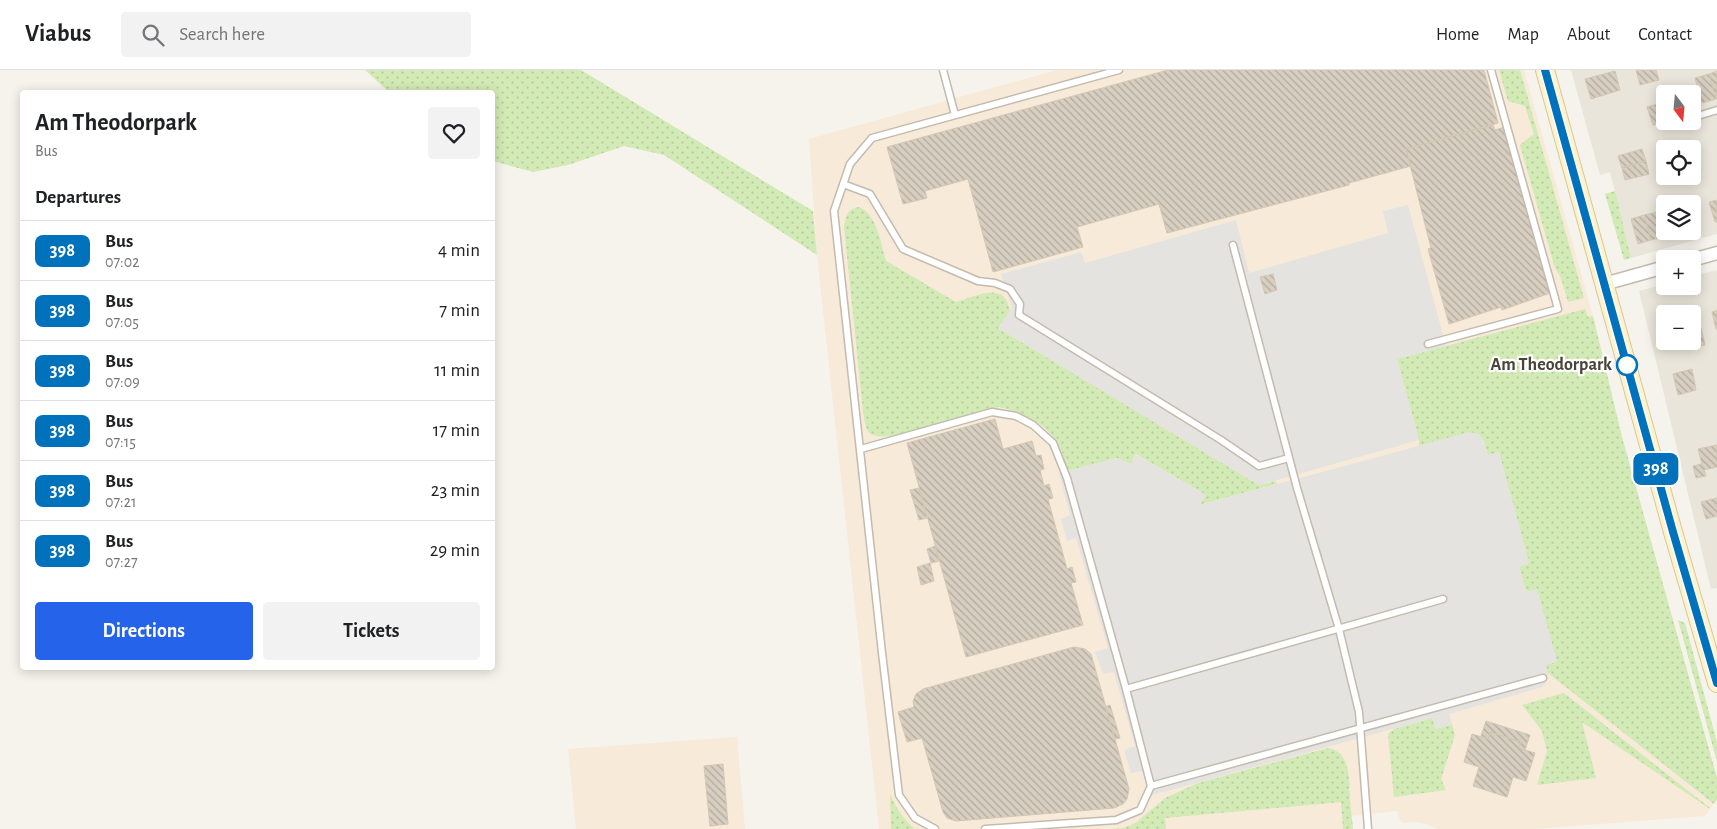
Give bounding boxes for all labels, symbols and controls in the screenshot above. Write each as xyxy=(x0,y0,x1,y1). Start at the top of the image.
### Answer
search box xyxy=(121,12,471,57)
icon: search xyxy=(139,21,167,49)
text: Viabus xyxy=(25,22,91,46)
text: Search here xyxy=(179,25,265,44)
text: Home xyxy=(1436,26,1479,44)
text: Map xyxy=(1507,26,1539,44)
text: About xyxy=(1567,26,1610,44)
text: Contact xyxy=(1638,26,1692,44)
north arrow xyxy=(1656,85,1701,130)
map controls xyxy=(1656,85,1701,350)
button: heart xyxy=(428,107,480,159)
text: Am Theodorpark xyxy=(35,111,197,135)
button: locate xyxy=(1656,140,1701,185)
text: Bus xyxy=(35,143,58,159)
text: Departures xyxy=(35,188,121,207)
button: layers xyxy=(1656,195,1701,240)
text: Bus xyxy=(105,232,133,251)
text: 4 min xyxy=(438,241,480,260)
text: 398 xyxy=(50,242,75,260)
button: + xyxy=(1656,250,1701,295)
text: 07:02 xyxy=(105,254,140,270)
text: Bus xyxy=(105,292,133,311)
text: 7 min xyxy=(439,301,480,320)
text: 398 xyxy=(50,302,75,320)
button: − xyxy=(1656,305,1701,350)
text: 07:05 xyxy=(105,314,139,330)
text: Bus xyxy=(105,352,133,371)
marker: Am Theodorpark xyxy=(1616,354,1638,376)
place label: Am Theodorpark xyxy=(1491,356,1612,374)
text: 11 min xyxy=(434,361,480,380)
text: 398 xyxy=(50,362,75,380)
text: 07:09 xyxy=(105,374,140,390)
text: Bus xyxy=(105,412,133,431)
text: 17 min xyxy=(433,421,480,440)
text: 398 xyxy=(50,422,75,440)
text: 07:15 xyxy=(105,434,136,450)
line badge: 398 xyxy=(1627,453,1685,485)
text: 398 xyxy=(1643,460,1669,478)
text: Bus xyxy=(105,472,133,491)
text: 23 min xyxy=(431,481,480,500)
text: 398 xyxy=(50,482,75,500)
text: 07:21 xyxy=(105,494,137,510)
text: Bus xyxy=(105,532,133,551)
text: 29 min xyxy=(430,541,480,560)
text: 398 xyxy=(50,542,75,560)
text: 07:27 xyxy=(105,554,138,570)
button: Directions xyxy=(35,602,253,660)
button: Tickets xyxy=(263,602,480,660)

